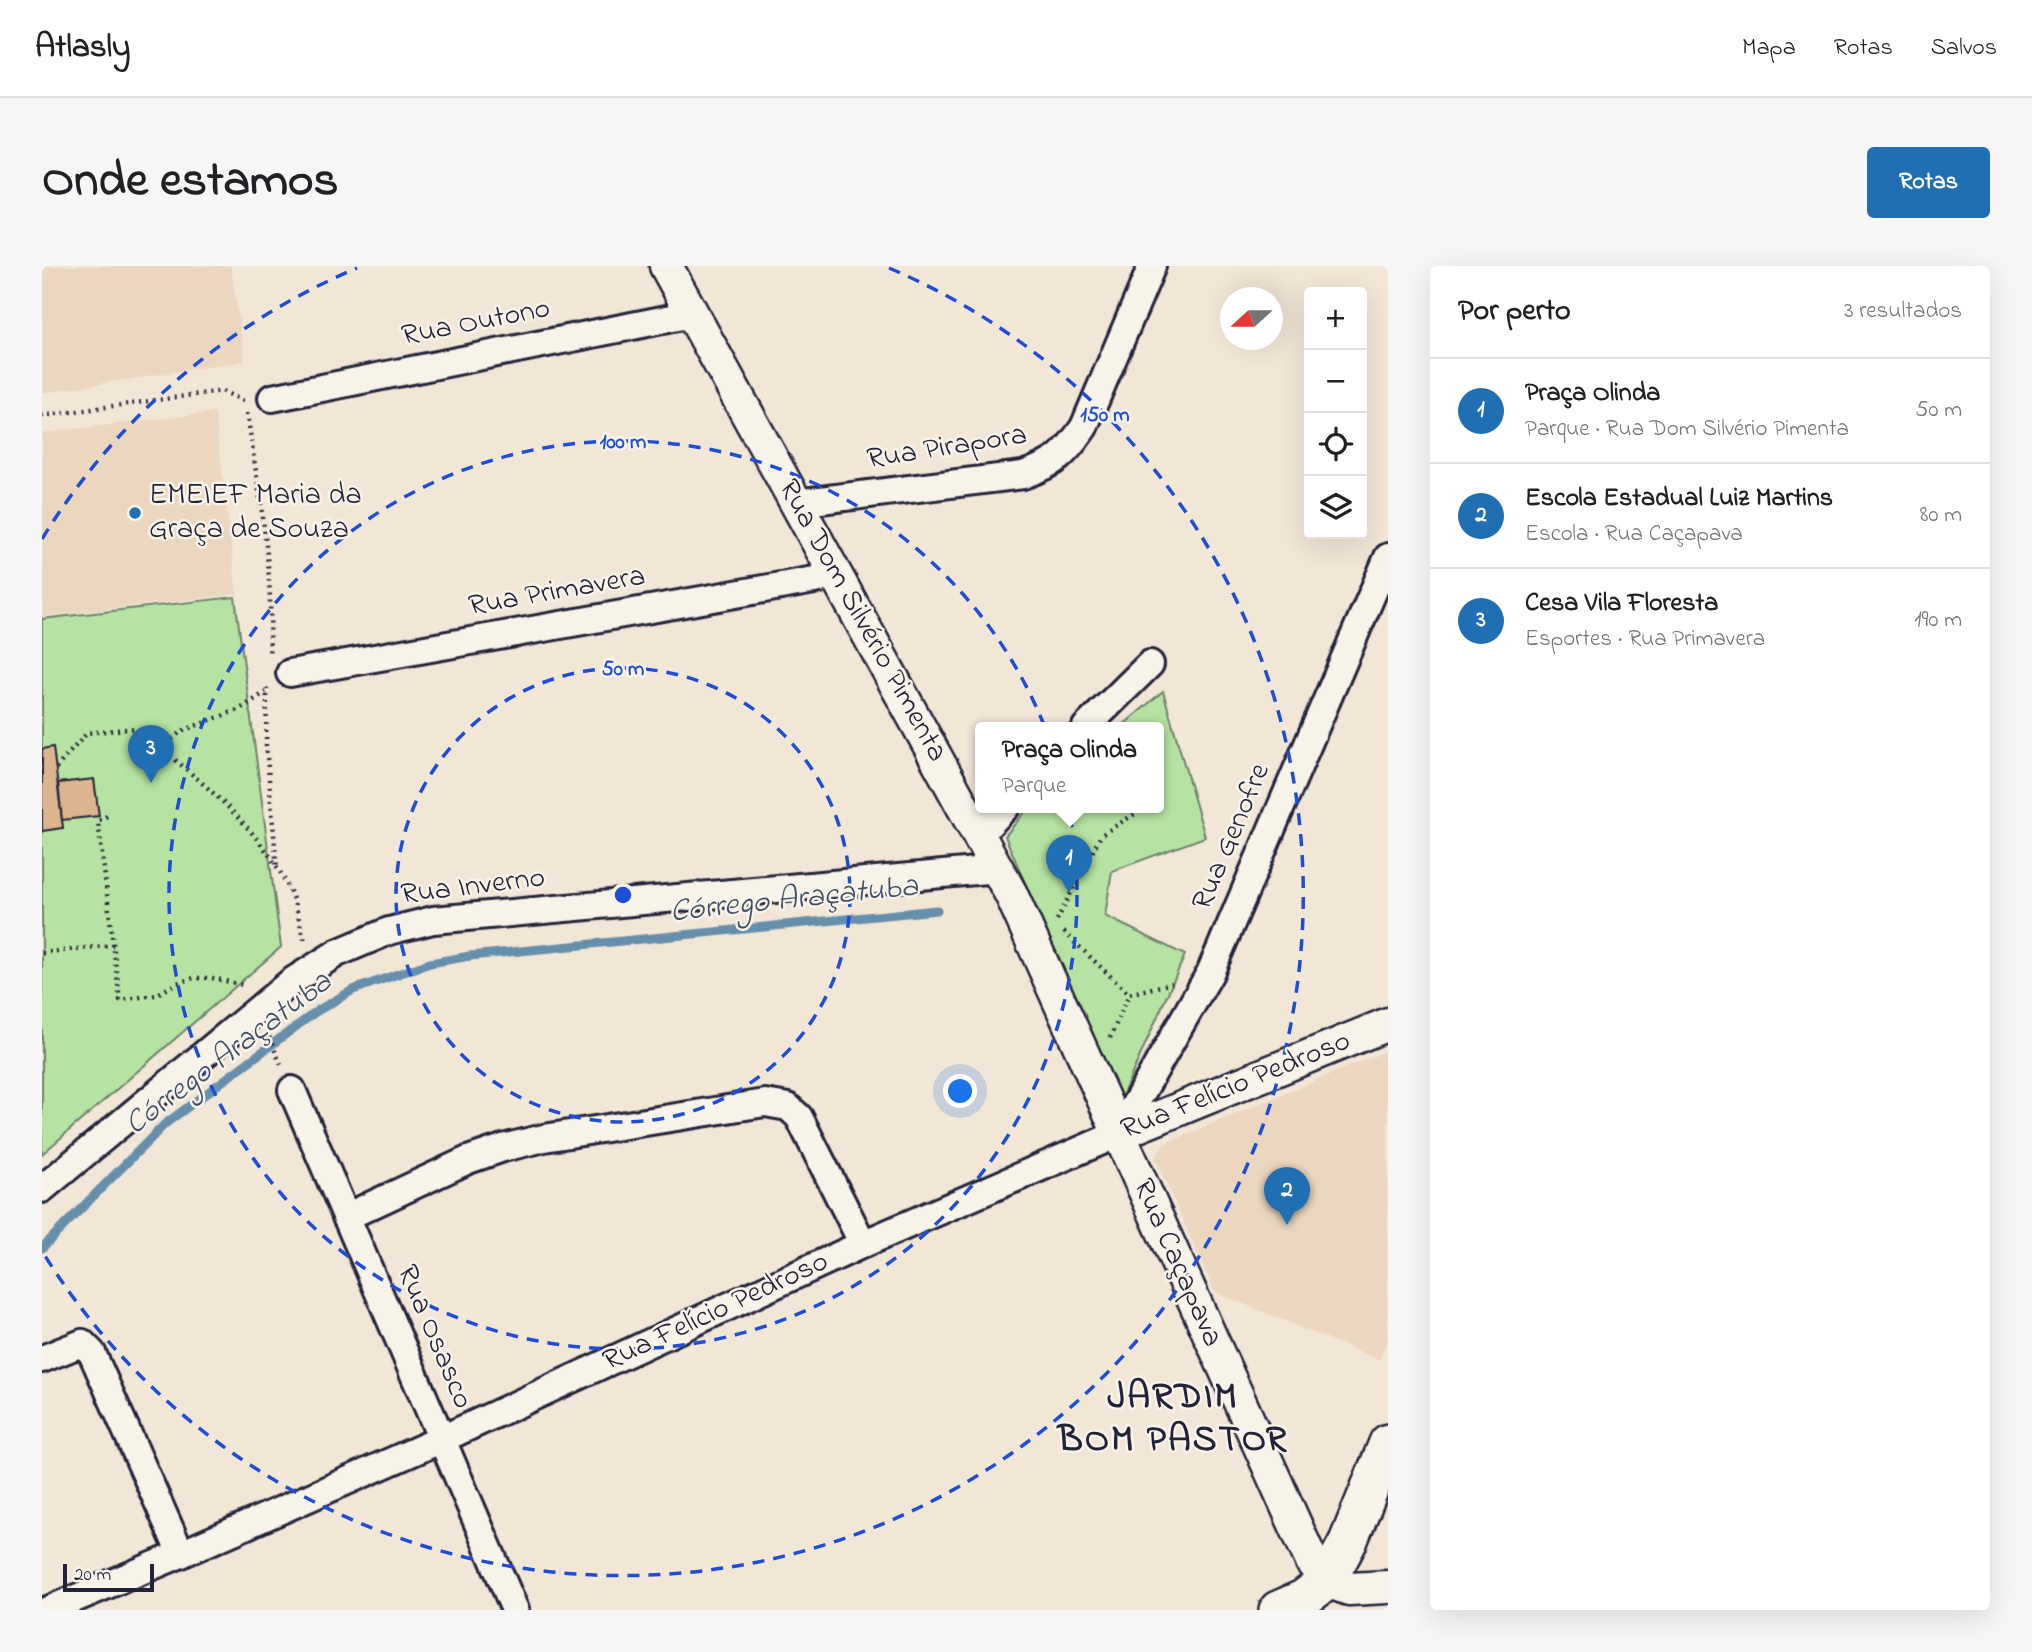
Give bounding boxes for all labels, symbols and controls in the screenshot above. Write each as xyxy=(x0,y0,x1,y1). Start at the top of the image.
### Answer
text: Atlasly xyxy=(35,24,130,72)
text: Mapa xyxy=(1742,31,1796,66)
text: Rotas xyxy=(1834,31,1893,66)
text: Salvos xyxy=(1931,31,1997,66)
text: Onde estamos xyxy=(42,146,338,218)
button: Rotas xyxy=(1867,147,1990,218)
street label: Rua Outono xyxy=(398,287,554,359)
north arrow xyxy=(1220,287,1283,350)
map controls xyxy=(1304,287,1367,539)
button: + xyxy=(1304,287,1367,350)
text: Por perto xyxy=(1458,290,1571,334)
text: 3 resultados xyxy=(1844,295,1962,328)
button: − xyxy=(1304,350,1367,413)
text: Praça Olinda xyxy=(1525,375,1660,413)
text: 1 xyxy=(1477,394,1485,427)
text: 50 m xyxy=(1915,394,1962,427)
text: 150 m xyxy=(1080,401,1130,431)
button: locate xyxy=(1304,413,1367,476)
text: Parque · Rua Dom Silvério Pimenta xyxy=(1525,413,1849,446)
street label: Rua Pirapora xyxy=(864,414,1030,482)
text: 100 m xyxy=(600,428,646,458)
street label: Rua Dom Silvério Pimenta xyxy=(766,472,958,770)
place label: EMEIEF Maria da Graça de Souza xyxy=(149,474,362,552)
button: layers xyxy=(1304,476,1367,539)
text: Escola Estadual Luiz Martins xyxy=(1525,480,1833,518)
text: 2 xyxy=(1475,499,1487,532)
text: 80 m xyxy=(1920,499,1962,532)
marker: EMEIEF Maria da Graça de Souza xyxy=(127,505,143,521)
text: Escola · Rua Caçapava xyxy=(1525,518,1743,551)
street label: Rua Primavera xyxy=(465,555,649,629)
text: Cesa Vila Floresta xyxy=(1525,585,1718,623)
text: 3 xyxy=(1476,604,1486,637)
text: 190 m xyxy=(1914,604,1962,637)
text: Esportes · Rua Primavera xyxy=(1525,623,1765,656)
text: 50 m xyxy=(602,655,644,685)
popup xyxy=(975,722,1164,813)
pin: 3 xyxy=(128,725,174,783)
text: Praça Olinda xyxy=(1002,732,1137,770)
street label: Rua Genofre xyxy=(1181,756,1283,917)
text: Parque xyxy=(1002,770,1066,803)
pin: 1 xyxy=(1046,835,1092,893)
street label: Rua Inverno xyxy=(398,856,548,918)
water label: Córrego Araçatuba xyxy=(668,864,921,936)
centre of rings xyxy=(611,883,635,907)
water label: Córrego Araçatuba xyxy=(115,960,343,1148)
street label: Rua Felício Pedroso xyxy=(1115,1020,1357,1152)
your location xyxy=(943,1074,977,1108)
pin: 2 xyxy=(1264,1167,1310,1225)
street label: Rua Caçapava xyxy=(1120,1172,1234,1354)
street label: Rua Felício Pedroso xyxy=(596,1240,836,1384)
street label: Rua Osasco xyxy=(384,1258,484,1416)
district label: JARDIM BOM PASTOR xyxy=(1056,1371,1288,1468)
scale bar xyxy=(63,1561,154,1593)
text: 20 m xyxy=(74,1562,111,1589)

